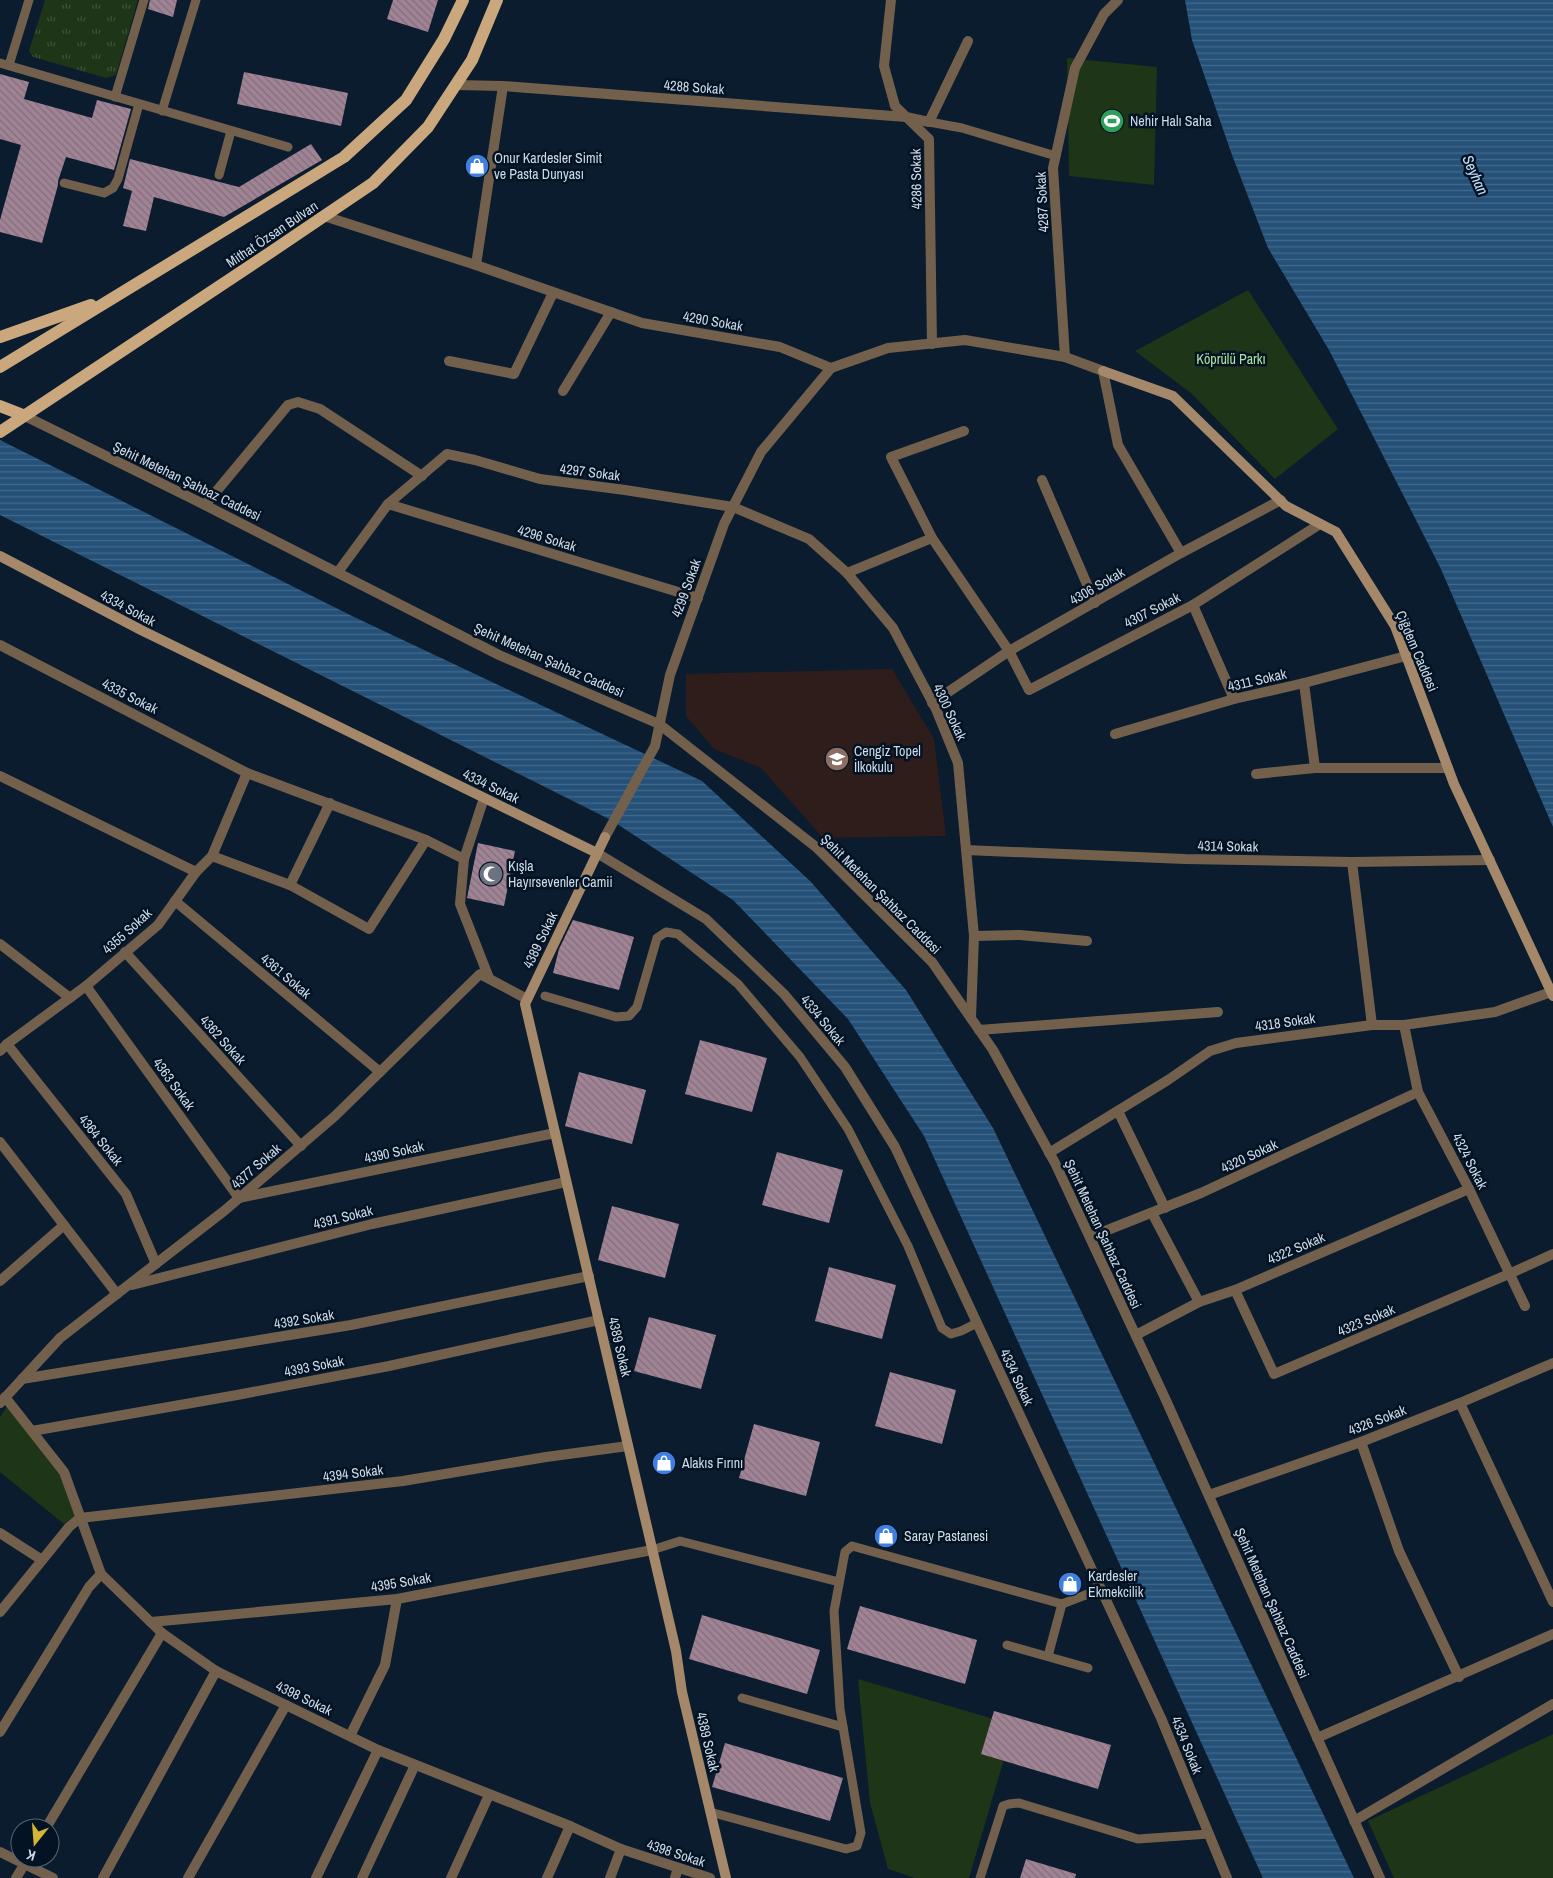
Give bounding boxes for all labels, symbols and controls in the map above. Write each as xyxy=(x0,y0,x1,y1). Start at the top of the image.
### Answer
street label: 4288 Sokak xyxy=(663,76,725,98)
sports icon: Nehir Halı Saha xyxy=(1099,108,1125,134)
place label: Nehir Halı Saha xyxy=(1130,112,1212,130)
street label: 4286 Sokak xyxy=(906,148,926,209)
place label: Onur Kardesler Simit ve Pasta Dunyası xyxy=(494,149,602,183)
water label: Seyhan xyxy=(1457,151,1494,198)
shop icon: Onur Kardesler Simit ve Pasta Dunyası xyxy=(464,153,490,179)
street label: 4287 Sokak xyxy=(1031,171,1053,233)
street label: Mithat Özsan Bulvarı xyxy=(223,197,321,271)
street label: 4290 Sokak xyxy=(682,307,745,335)
park label: Köprülü Parkı xyxy=(1196,350,1266,368)
street label: Şehit Metehan Şahbaz Caddesi xyxy=(110,437,264,525)
street label: 4297 Sokak xyxy=(559,459,621,485)
street label: 4296 Sokak xyxy=(515,521,579,556)
street label: 4299 Sokak xyxy=(667,556,705,620)
street label: 4306 Sokak xyxy=(1066,563,1128,609)
street label: 4334 Sokak xyxy=(97,586,159,630)
street label: 4307 Sokak xyxy=(1121,588,1183,632)
street label: Çiğdem Caddesi xyxy=(1392,608,1442,694)
street label: Şehit Metehan Şahbaz Caddesi xyxy=(471,619,627,701)
street label: 4311 Sokak xyxy=(1226,664,1288,695)
street label: 4335 Sokak xyxy=(99,674,161,718)
street label: 4300 Sokak xyxy=(929,681,971,744)
place label: Cengiz Topel İlkokulu xyxy=(854,742,921,776)
school or university icon: Cengiz Topel İlkokulu xyxy=(824,746,850,772)
street label: 4334 Sokak xyxy=(460,765,522,807)
street label: Şehit Metehan Şahbaz Caddesi xyxy=(817,830,945,958)
street label: 4314 Sokak xyxy=(1198,836,1259,856)
place label: Kışla Hayırsevenler Camii xyxy=(508,857,613,891)
mosque icon: Kışla Hayırsevenler Camii xyxy=(478,861,504,887)
street label: 4355 Sokak xyxy=(98,904,156,958)
street label: 4389 Sokak xyxy=(519,909,561,971)
street label: 4361 Sokak xyxy=(257,950,315,1003)
street label: 4334 Sokak xyxy=(797,991,850,1049)
street label: 4318 Sokak xyxy=(1254,1009,1317,1035)
street label: 4362 Sokak xyxy=(196,1011,250,1069)
street label: 4363 Sokak xyxy=(149,1054,199,1114)
street label: 4364 Sokak xyxy=(75,1111,127,1169)
street label: 4324 Sokak xyxy=(1448,1130,1492,1192)
street label: 4320 Sokak xyxy=(1218,1135,1281,1177)
street label: 4390 Sokak xyxy=(362,1137,426,1167)
street label: 4377 Sokak xyxy=(227,1139,285,1193)
street label: Şehit Metehan Şahbaz Caddesi xyxy=(1060,1156,1146,1312)
street label: 4391 Sokak xyxy=(311,1201,375,1233)
street label: 4322 Sokak xyxy=(1265,1228,1328,1268)
street label: 4323 Sokak xyxy=(1335,1300,1398,1340)
street label: 4392 Sokak xyxy=(273,1305,336,1333)
street label: 4389 Sokak xyxy=(604,1315,636,1379)
street label: 4334 Sokak xyxy=(996,1346,1038,1409)
street label: 4393 Sokak xyxy=(283,1351,346,1381)
street label: 4326 Sokak xyxy=(1345,1401,1409,1439)
shop icon: Alakıs Fırını xyxy=(651,1450,677,1476)
place label: Alakıs Fırını xyxy=(681,1454,743,1472)
street label: 4394 Sokak xyxy=(322,1460,384,1486)
shop icon: Saray Pastanesi xyxy=(873,1523,899,1549)
street label: Şehit Metehan Şahbaz Caddesi xyxy=(1231,1525,1313,1681)
place label: Saray Pastanesi xyxy=(904,1527,988,1545)
place label: Kardesler Ekmekcilik xyxy=(1088,1567,1144,1601)
street label: 4395 Sokak xyxy=(370,1568,433,1596)
shop icon: Kardesler Ekmekcilik xyxy=(1057,1571,1083,1597)
street label: 4398 Sokak xyxy=(273,1677,335,1719)
street label: 4389 Sokak xyxy=(692,1710,724,1774)
street label: 4334 Sokak xyxy=(1167,1714,1207,1777)
north arrow xyxy=(10,1818,60,1868)
street label: 4398 Sokak xyxy=(644,1835,708,1871)
text: K xyxy=(24,1845,38,1865)

